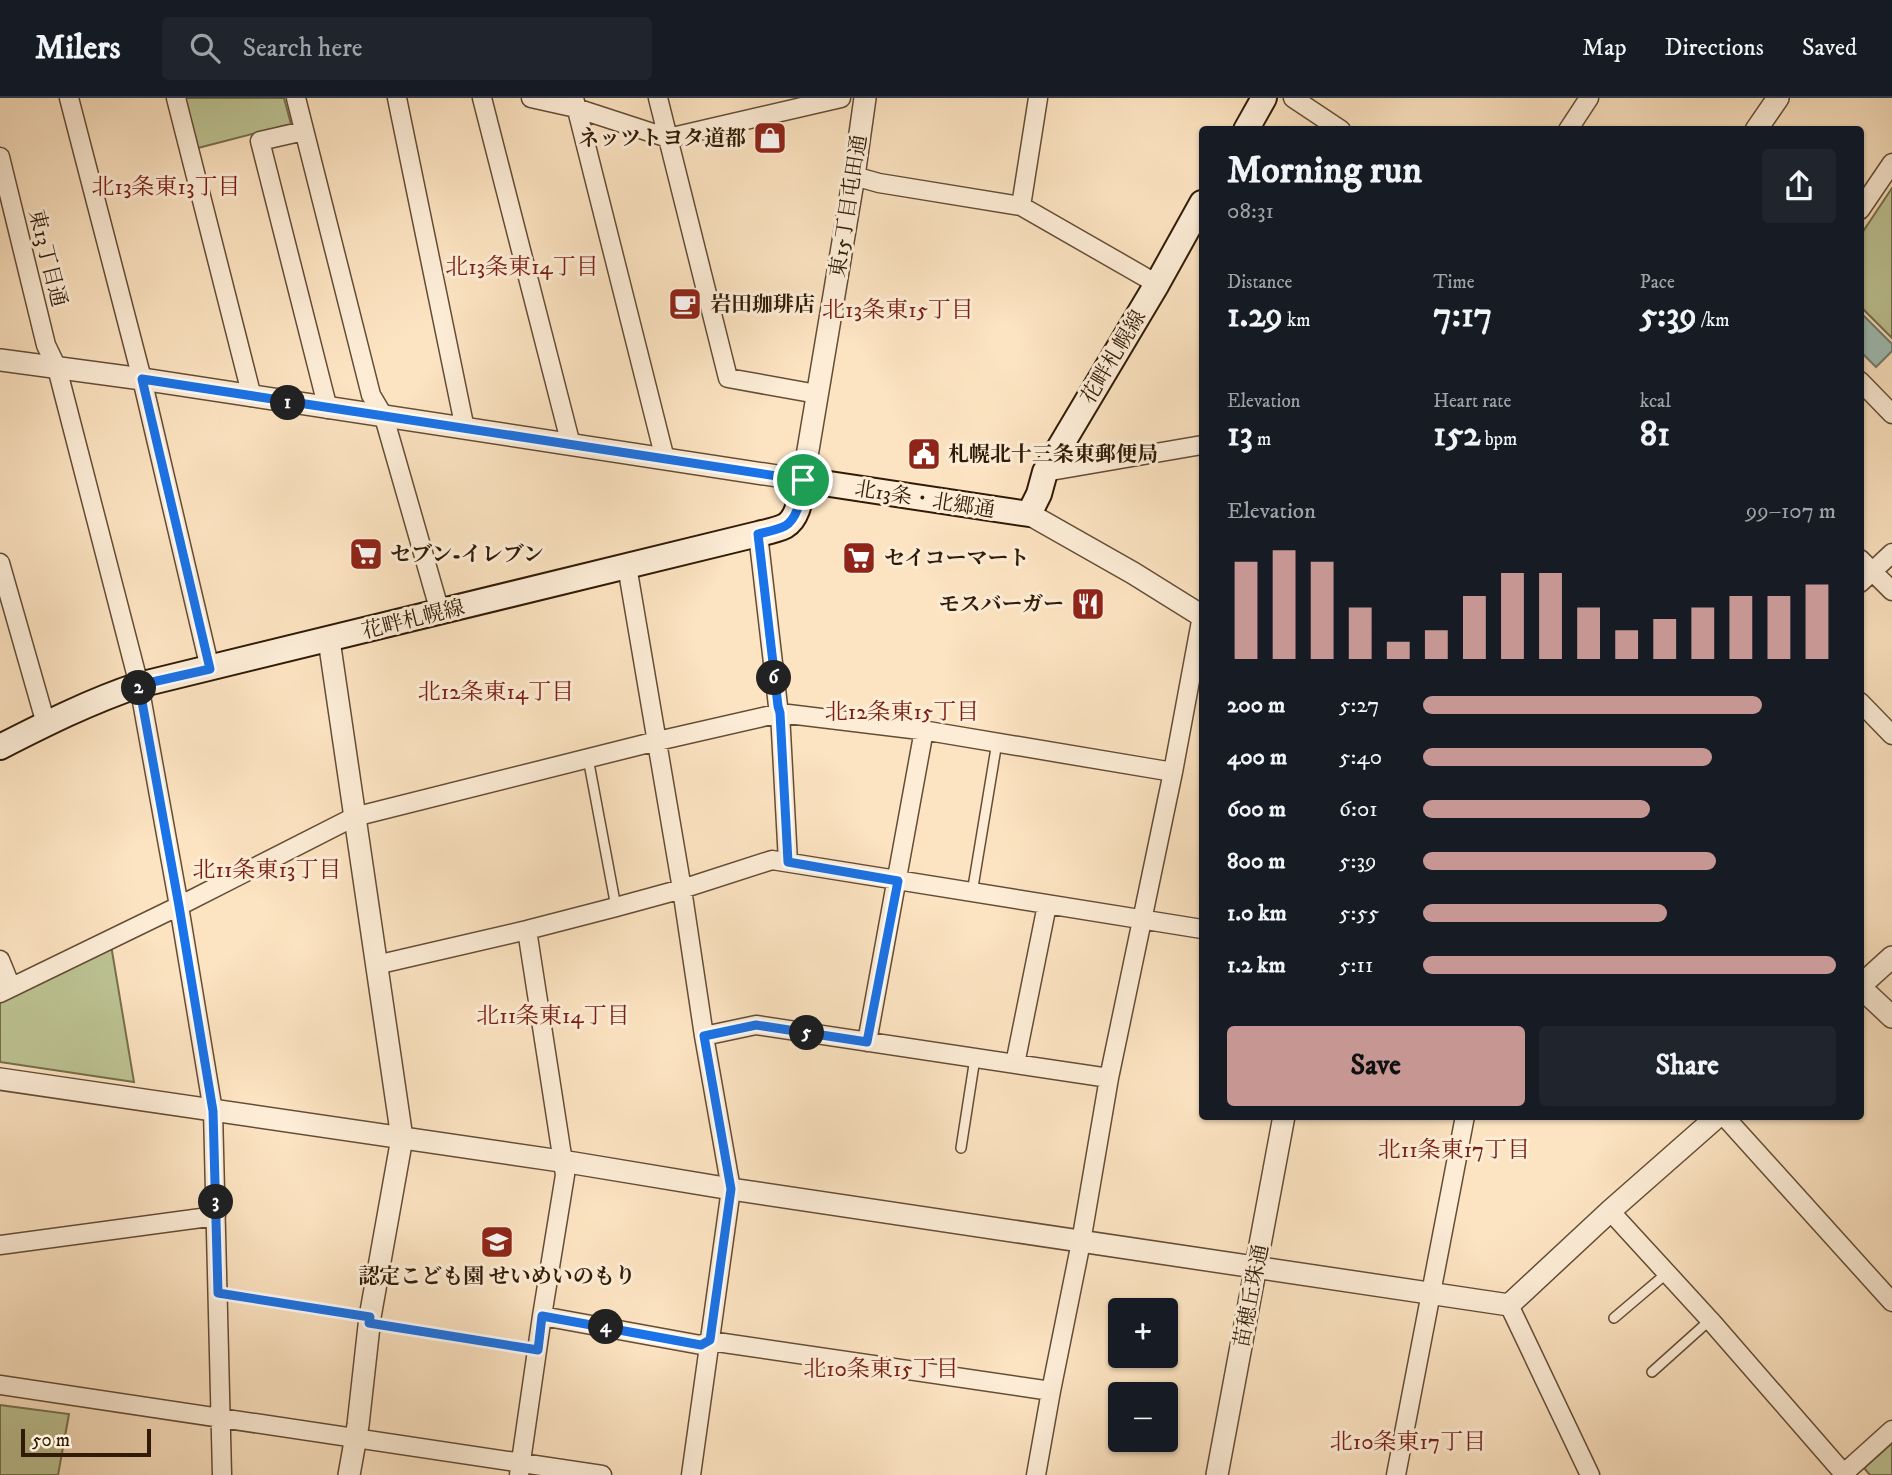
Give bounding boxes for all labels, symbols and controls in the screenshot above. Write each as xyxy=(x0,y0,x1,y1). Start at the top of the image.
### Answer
search box xyxy=(162,17,652,80)
text: Milers xyxy=(35,28,120,69)
icon: search xyxy=(186,29,224,67)
text: Search here xyxy=(242,32,363,65)
text: Map xyxy=(1582,33,1627,63)
text: Directions xyxy=(1665,33,1764,63)
text: Saved xyxy=(1802,33,1857,63)
shop icon: ネッツトヨタ道都 xyxy=(751,119,789,157)
place label: ネッツトヨタ道都 xyxy=(578,126,746,152)
street label: 東15丁目屯田通 xyxy=(825,133,873,279)
text: Morning run xyxy=(1227,147,1422,195)
button: share xyxy=(1762,149,1836,223)
district label: 北13条東13丁目 xyxy=(91,173,241,202)
text: 08:31 xyxy=(1227,197,1274,226)
street label: 東13丁目通 xyxy=(22,207,72,310)
district label: 北13条東14丁目 xyxy=(445,253,599,282)
text: Distance xyxy=(1227,271,1292,294)
text: Time xyxy=(1433,271,1475,294)
text: Pace xyxy=(1640,271,1675,294)
cafe icon: 岩田珈琲店 xyxy=(666,285,704,323)
place label: 岩田珈琲店 xyxy=(710,292,815,318)
text: 1.29 xyxy=(1227,294,1283,338)
text: 7:17 xyxy=(1433,294,1492,338)
text: 5:39 xyxy=(1640,294,1697,338)
district label: 北13条東15丁目 xyxy=(822,296,974,325)
street label: 花畔札幌線 xyxy=(1076,306,1152,409)
text: km xyxy=(1283,309,1311,332)
text: /km xyxy=(1697,309,1730,332)
pin: 1 xyxy=(270,386,306,420)
text: Elevation xyxy=(1227,390,1301,413)
text: Heart rate xyxy=(1433,390,1511,413)
text: kcal xyxy=(1640,390,1671,413)
text: 1 xyxy=(284,391,291,414)
text: 13 xyxy=(1227,413,1253,457)
text: 152 xyxy=(1433,413,1481,457)
text: 81 xyxy=(1640,413,1670,457)
text: m xyxy=(1253,428,1271,451)
text: bpm xyxy=(1481,428,1517,451)
public building icon: 札幌北十三条東郵便局 xyxy=(905,435,943,473)
place label: 札幌北十三条東郵便局 xyxy=(948,442,1158,468)
pin xyxy=(773,450,833,510)
icon: arrive xyxy=(784,461,822,499)
street label: 北13条・北郷通 xyxy=(853,476,997,524)
text: Elevation xyxy=(1227,497,1316,526)
text: 99–107 m xyxy=(1746,497,1836,526)
supermarket icon: セブン-イレブン xyxy=(347,535,385,573)
supermarket icon: セイコーマート xyxy=(840,539,878,577)
place label: セブン-イレブン xyxy=(390,542,544,568)
place label: セイコーマート xyxy=(884,546,1030,572)
restaurant icon: モスバーガー xyxy=(1069,585,1107,623)
place label: モスバーガー xyxy=(938,592,1064,618)
street label: 花畔札幌線 xyxy=(359,595,467,645)
pin: 6 xyxy=(756,660,792,696)
text: 6 xyxy=(769,666,778,689)
pin: 2 xyxy=(122,670,156,706)
text: 2 xyxy=(134,676,143,699)
district label: 北12条東14丁目 xyxy=(418,678,574,707)
text: 200 m xyxy=(1227,691,1285,720)
text: 5:27 xyxy=(1339,691,1379,720)
district label: 北12条東15丁目 xyxy=(825,698,979,727)
text: 400 m xyxy=(1227,743,1287,772)
text: 5:40 xyxy=(1339,743,1382,772)
text: 600 m xyxy=(1227,795,1286,824)
text: 6:01 xyxy=(1339,795,1378,824)
text: 800 m xyxy=(1227,847,1285,876)
text: 5:39 xyxy=(1339,847,1377,876)
district label: 北11条東13丁目 xyxy=(193,856,341,885)
text: 1.0 km xyxy=(1227,899,1287,928)
text: 5:55 xyxy=(1339,899,1379,928)
text: 1.2 km xyxy=(1227,951,1286,980)
text: 5:11 xyxy=(1339,951,1373,980)
district label: 北11条東14丁目 xyxy=(476,1002,630,1031)
pin: 5 xyxy=(790,1016,824,1051)
text: 5 xyxy=(802,1021,811,1044)
button: Save xyxy=(1227,1026,1525,1106)
button: Share xyxy=(1539,1026,1836,1106)
district label: 北11条東17丁目 xyxy=(1378,1136,1530,1165)
pin: 3 xyxy=(198,1184,234,1220)
text: 3 xyxy=(212,1190,219,1213)
school or university icon: 認定こども園 せいめいのもり xyxy=(478,1223,516,1261)
street label: 苗穂丘珠通 xyxy=(1229,1242,1275,1350)
place label: 認定こども園 せいめいのもり xyxy=(358,1264,636,1290)
map controls xyxy=(1108,1298,1178,1452)
button: + xyxy=(1108,1298,1178,1368)
pin: 4 xyxy=(588,1310,624,1344)
text: 4 xyxy=(600,1315,611,1338)
district label: 北10条東15丁目 xyxy=(803,1355,959,1384)
button: − xyxy=(1108,1382,1178,1452)
scale bar xyxy=(21,1426,150,1458)
district label: 北10条東17丁目 xyxy=(1330,1428,1486,1457)
text: 50 m xyxy=(32,1429,70,1452)

